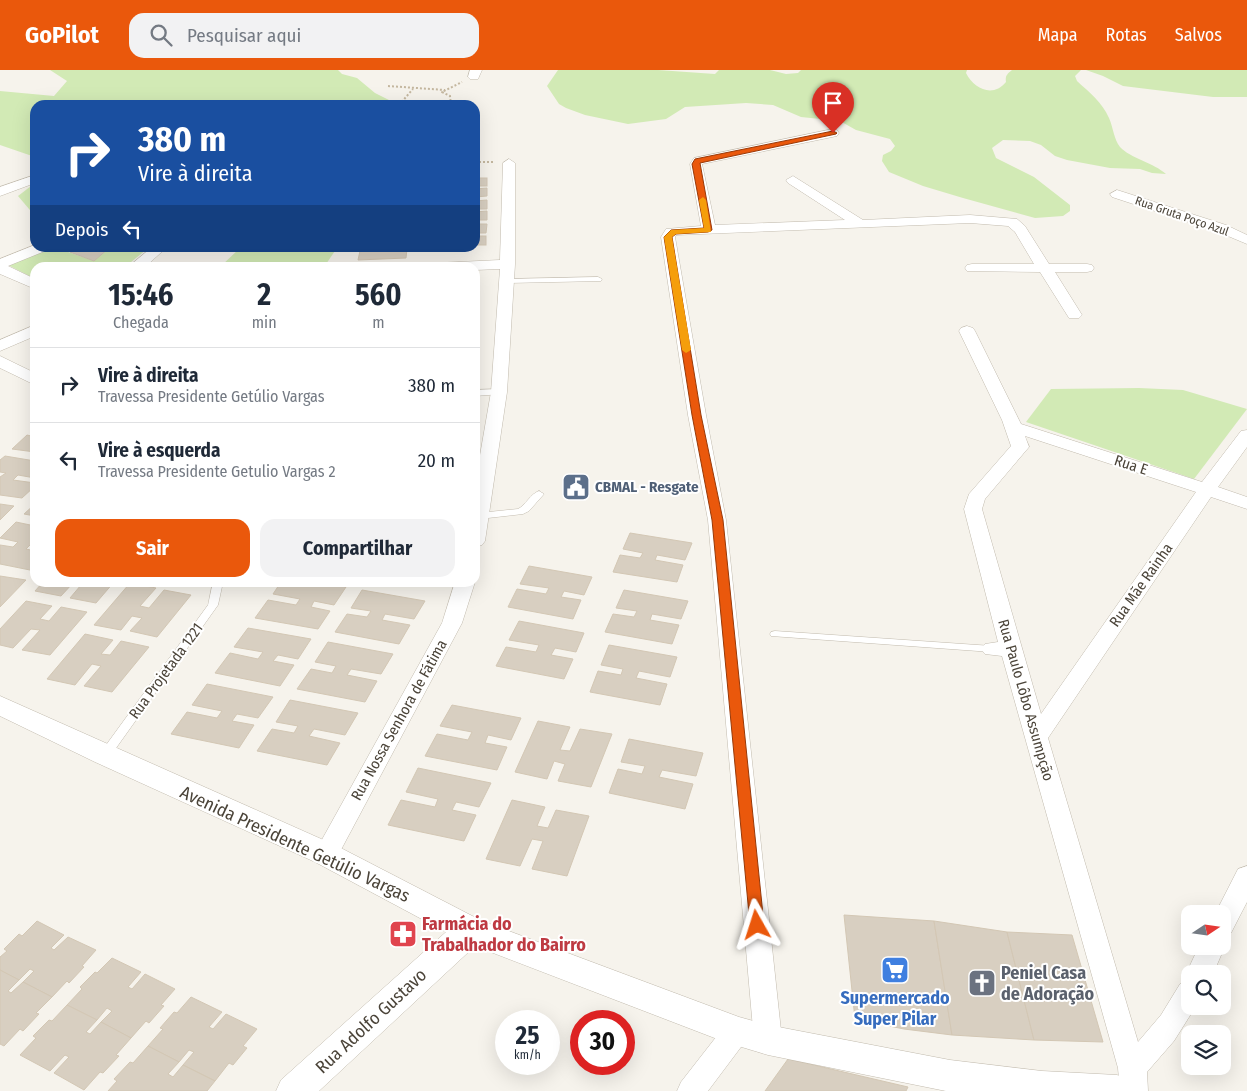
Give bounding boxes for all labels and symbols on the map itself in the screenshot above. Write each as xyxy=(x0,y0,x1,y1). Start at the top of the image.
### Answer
pin xyxy=(812,82,854,133)
street label: Rua Gruta Poço Azul xyxy=(1133,193,1231,239)
street label: Rua E xyxy=(1112,451,1150,479)
public building icon: CBMAL - Resgate xyxy=(561,472,591,502)
place label: CBMAL - Resgate xyxy=(595,478,699,496)
street label: Rua Mãe Rainha xyxy=(1105,540,1177,630)
street label: Rua Paulo Lôbo Assumpção xyxy=(994,617,1058,783)
street label: Rua Projetada 1221 xyxy=(125,620,207,722)
street label: Rua Nossa Senhora de Fátima xyxy=(347,636,451,804)
street label: Avenida Presidente Getúlio Vargas xyxy=(177,781,414,907)
position arrow xyxy=(730,898,782,950)
north arrow xyxy=(1181,905,1231,955)
place label: Farmácia do Trabalhador do Bairro xyxy=(422,913,586,956)
pharmacy icon: Farmácia do Trabalhador do Bairro xyxy=(388,919,418,949)
supermarket icon: Supermercado Super Pilar xyxy=(880,955,910,985)
place label: Peniel Casa de Adoração xyxy=(1001,962,1095,1005)
street label: Rua Adolfo Gustavo xyxy=(311,964,431,1078)
church icon: Peniel Casa de Adoração xyxy=(967,968,997,998)
place label: Supermercado Super Pilar xyxy=(840,987,950,1030)
speed limit sign: 30 xyxy=(570,1010,635,1075)

